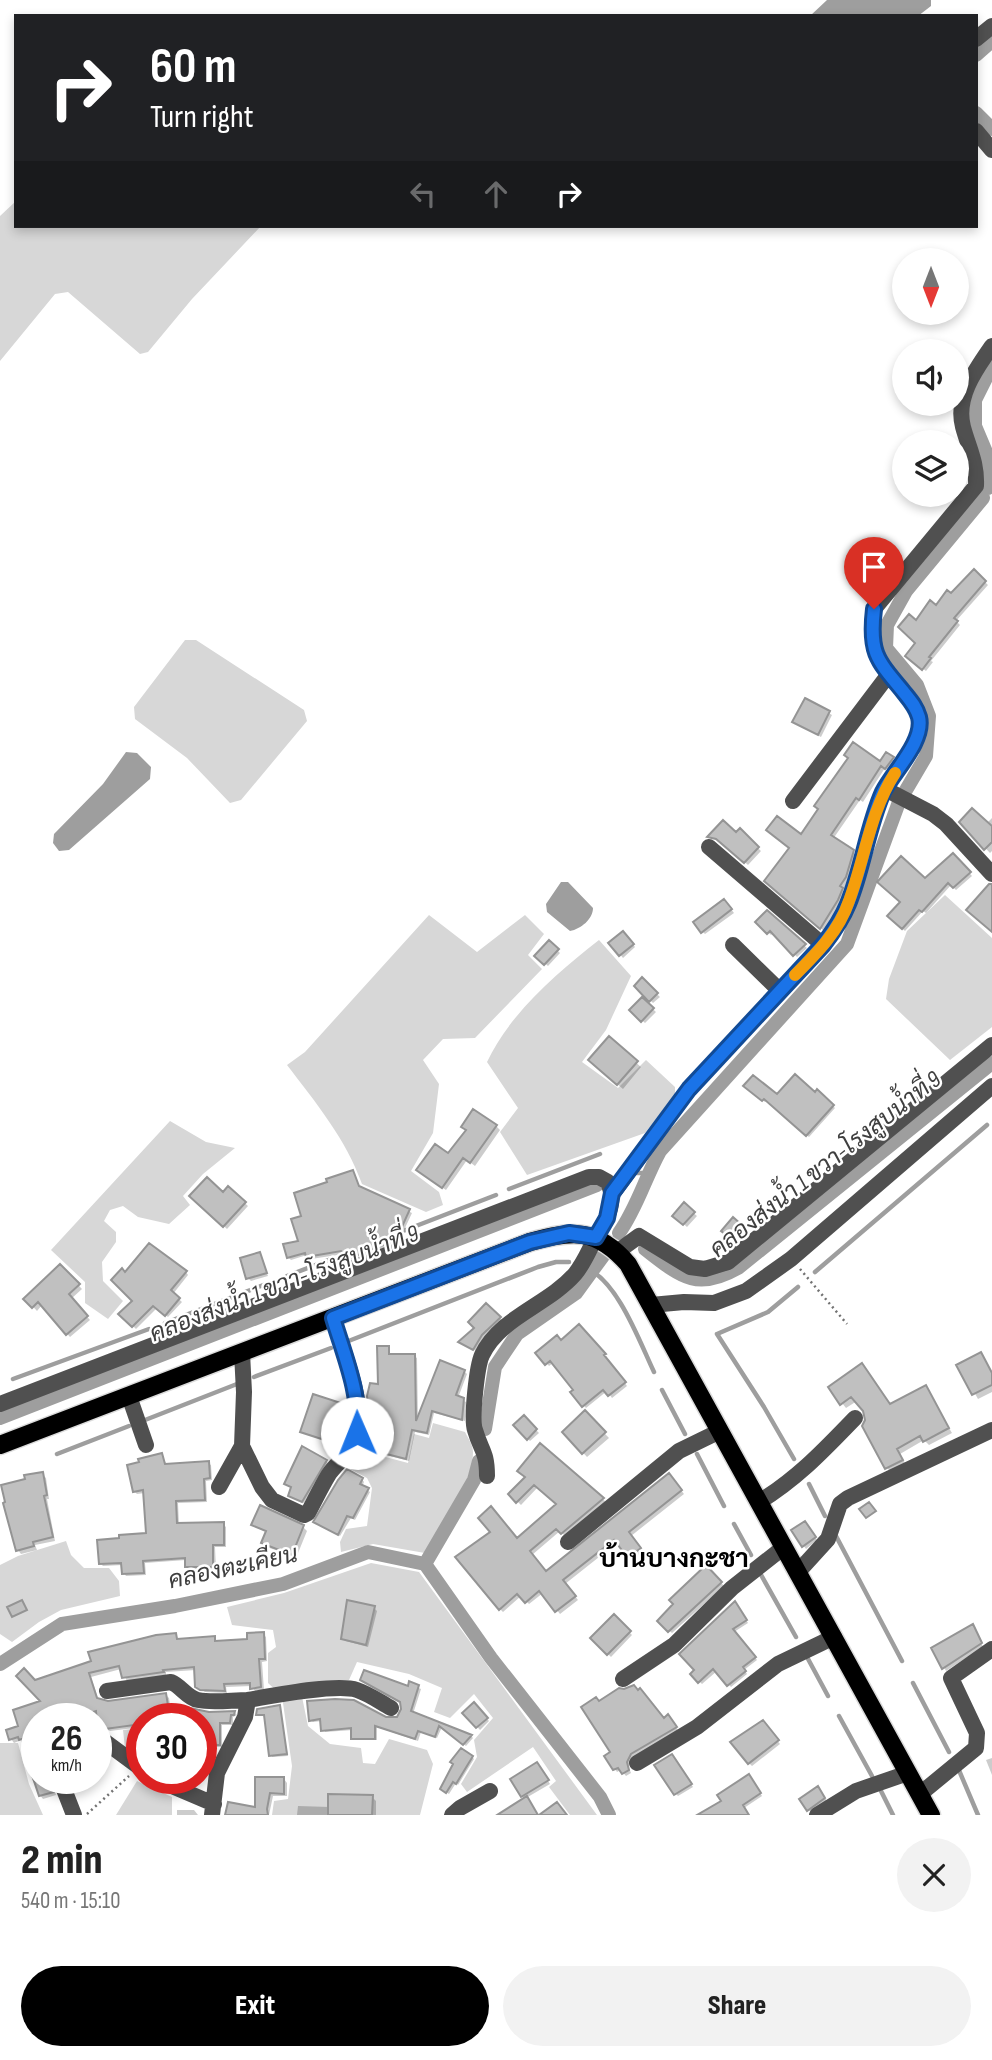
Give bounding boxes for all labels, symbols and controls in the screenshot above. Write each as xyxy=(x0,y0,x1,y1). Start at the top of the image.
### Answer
text: 60 m xyxy=(150,38,237,97)
icon: right xyxy=(35,42,126,133)
text: Turn right xyxy=(150,98,254,137)
icon: left xyxy=(404,175,442,213)
icon: ahead xyxy=(477,175,515,213)
icon: right xyxy=(550,175,588,213)
north arrow xyxy=(892,248,970,326)
map controls xyxy=(892,248,969,507)
button: sound xyxy=(892,339,969,416)
button: layers xyxy=(892,430,969,507)
pin xyxy=(844,537,904,609)
icon: arrive xyxy=(855,548,893,586)
water label: คลองส่งน้ำ 1 ขวา-โรงสูบน้ำที่ 9 xyxy=(700,1059,949,1265)
water label: คลองส่งน้ำ 1 ขวา-โรงสูบน้ำที่ 9 xyxy=(143,1212,424,1350)
position arrow xyxy=(320,1396,394,1470)
water label: คลองตะเคียน xyxy=(165,1539,301,1595)
district label: บ้านบางกะชา xyxy=(599,1541,749,1575)
speed limit sign: 30 xyxy=(126,1703,217,1794)
text: 26 xyxy=(51,1718,82,1761)
text: km/h xyxy=(51,1755,82,1776)
text: 2 min xyxy=(21,1835,102,1886)
button: close xyxy=(897,1838,971,1912)
text: 540 m · 15:10 xyxy=(21,1887,120,1915)
button: Exit xyxy=(21,1966,489,2046)
button: Share xyxy=(503,1966,971,2046)

